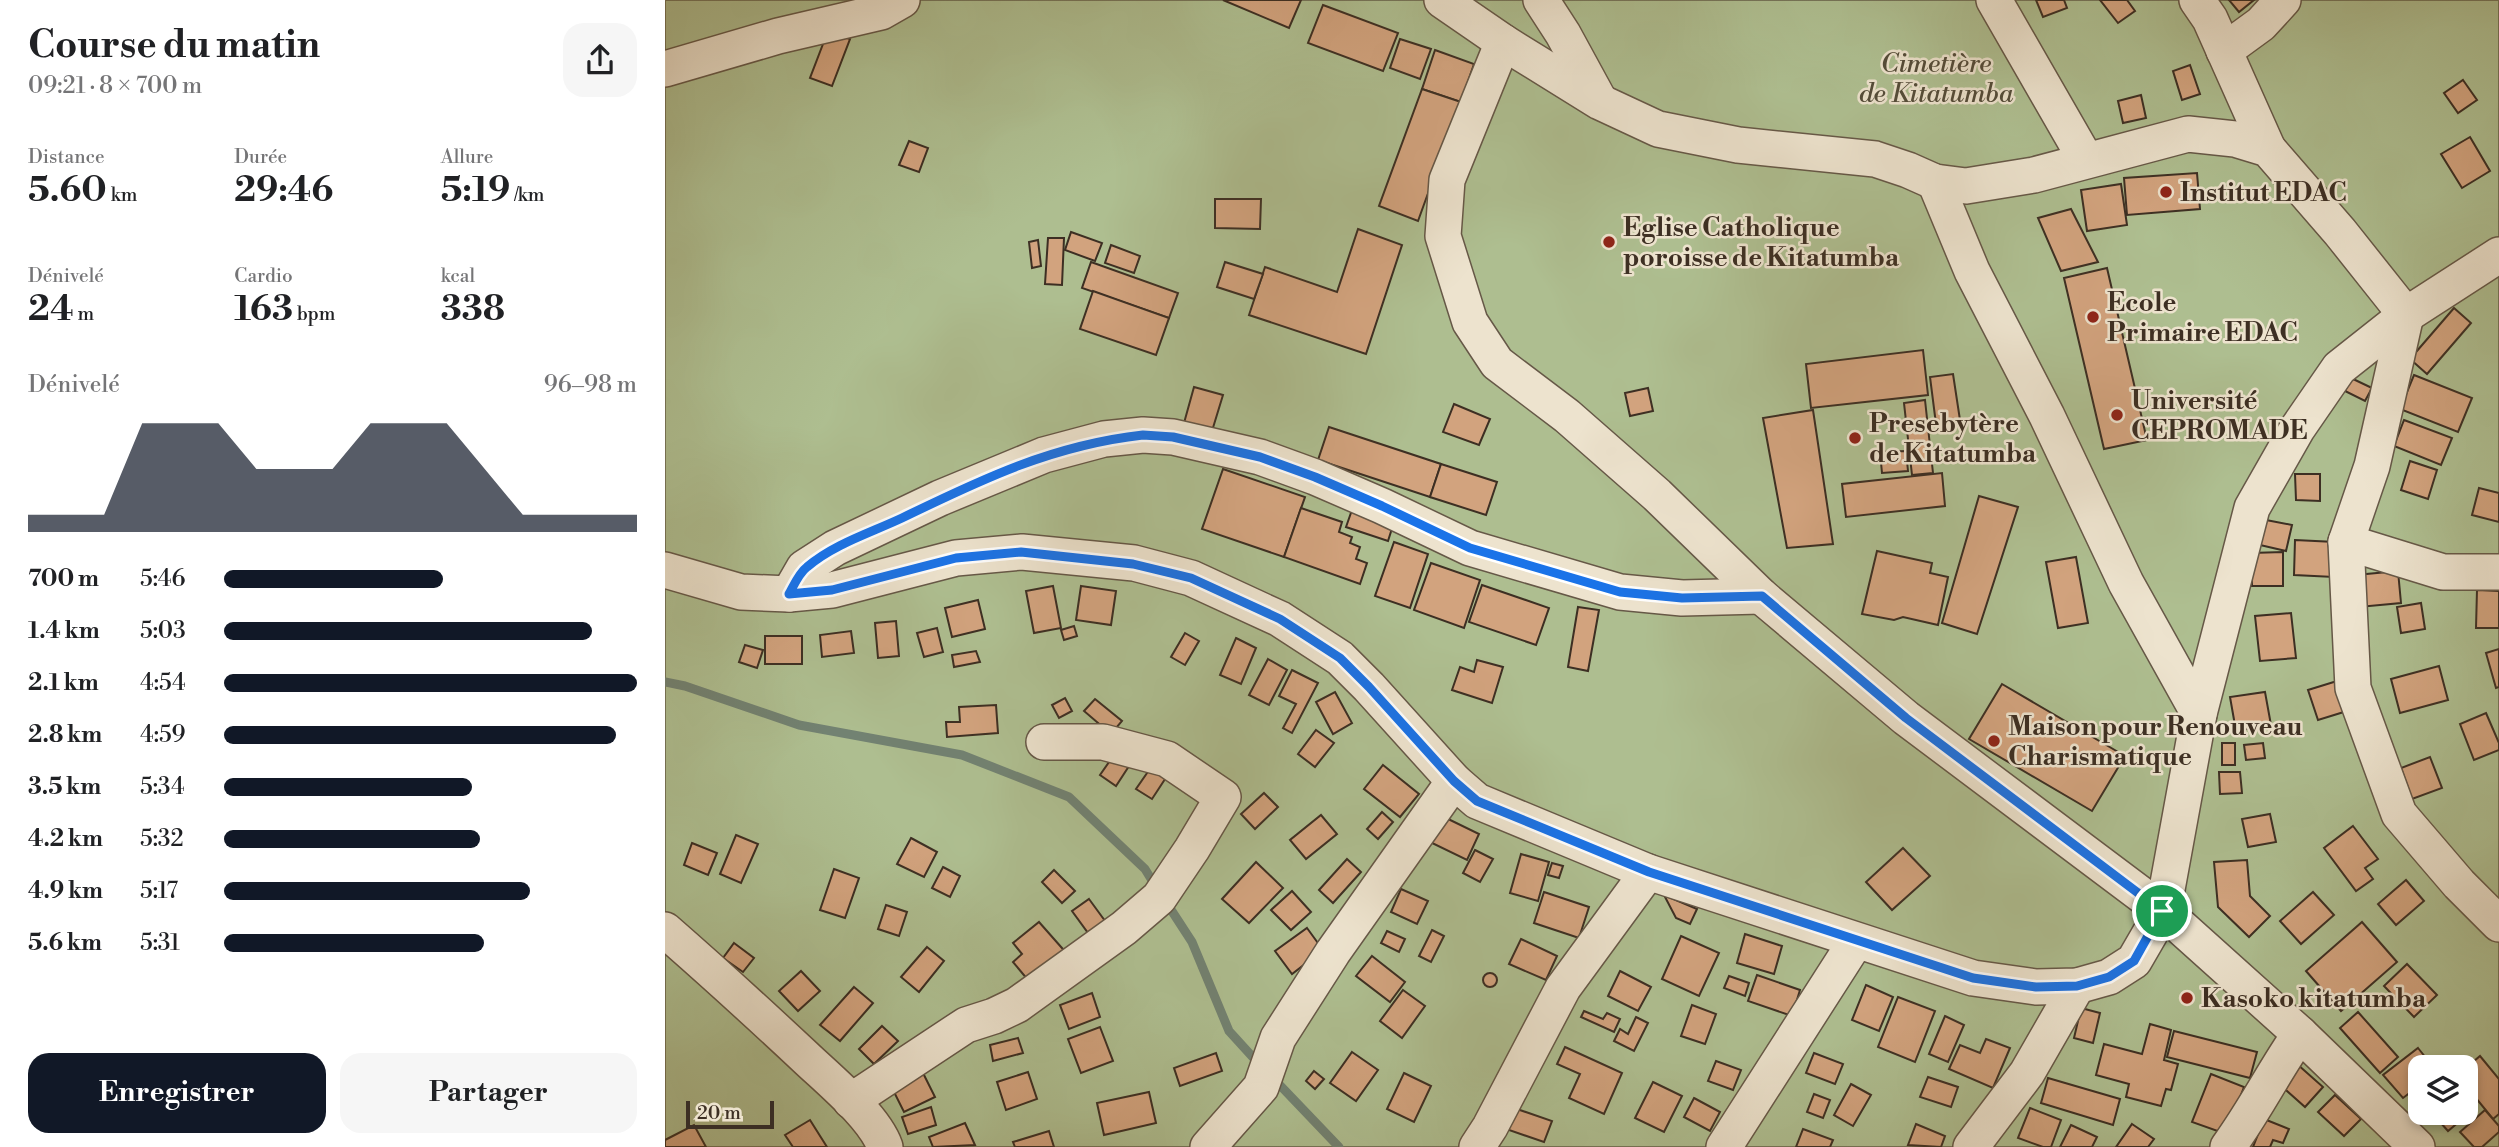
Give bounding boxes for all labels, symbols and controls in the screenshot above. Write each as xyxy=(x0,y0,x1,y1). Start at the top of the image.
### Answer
text: Course du matin xyxy=(28,22,320,69)
button: share xyxy=(563,23,637,97)
park label: Cimetière de Kitatumba xyxy=(1859,48,2014,110)
text: 09:21 · 8 × 700 m xyxy=(28,72,202,100)
text: Distance xyxy=(28,145,105,169)
text: Durée xyxy=(234,145,287,169)
text: Allure xyxy=(441,145,493,169)
text: 5.60 xyxy=(28,169,107,212)
text: 29:46 xyxy=(234,169,333,212)
text: 5:19 xyxy=(441,169,510,212)
place label: Institut EDAC xyxy=(2180,177,2347,209)
text: km xyxy=(107,183,137,207)
text: /km xyxy=(510,183,544,207)
marker: Institut EDAC xyxy=(2158,184,2174,200)
place label: Eglise Catholique poroisse de Kitatumba xyxy=(1623,212,1900,274)
marker: Eglise Catholique poroisse de Kitatumba xyxy=(1601,234,1617,250)
text: Dénivelé xyxy=(28,264,104,288)
text: Cardio xyxy=(234,264,293,288)
text: kcal xyxy=(441,264,475,288)
place label: Ecole Primaire EDAC xyxy=(2107,287,2298,349)
text: 24 xyxy=(28,288,74,331)
text: 163 xyxy=(234,288,293,331)
text: 338 xyxy=(441,288,505,331)
text: m xyxy=(74,302,94,326)
text: bpm xyxy=(293,302,335,326)
marker: Ecole Primaire EDAC xyxy=(2085,309,2101,325)
text: Dénivelé xyxy=(28,371,120,399)
text: 96–98 m xyxy=(544,371,637,399)
place label: Université CEPROMADE xyxy=(2131,385,2308,447)
marker: Université CEPROMADE xyxy=(2109,407,2125,423)
place label: Presebytère de Kitatumba xyxy=(1869,408,2037,470)
marker: Presebytère de Kitatumba xyxy=(1847,430,1863,446)
text: 700 m xyxy=(28,565,99,593)
text: 5:46 xyxy=(140,565,186,593)
text: 1.4 km xyxy=(28,617,100,645)
text: 5:03 xyxy=(140,617,186,645)
text: 2.1 km xyxy=(28,669,99,697)
text: 4:54 xyxy=(140,669,186,697)
place label: Maison pour Renouveau Charismatique xyxy=(2008,711,2303,773)
text: 2.8 km xyxy=(28,721,102,749)
text: 4:59 xyxy=(140,721,186,749)
marker: Maison pour Renouveau Charismatique xyxy=(1986,733,2002,749)
text: 3.5 km xyxy=(28,773,101,801)
text: 5:34 xyxy=(140,773,185,801)
text: 4.2 km xyxy=(28,825,103,853)
text: 5:32 xyxy=(140,825,184,853)
text: 4.9 km xyxy=(28,877,103,905)
text: 5:17 xyxy=(140,877,178,905)
pin xyxy=(2132,881,2192,941)
icon: arrive xyxy=(2143,892,2181,930)
text: 5.6 km xyxy=(28,929,102,957)
text: 5:31 xyxy=(140,929,180,957)
place label: Kasoko kitatumba xyxy=(2201,983,2427,1015)
marker: Kasoko kitatumba xyxy=(2179,990,2195,1006)
button: Enregistrer xyxy=(28,1053,326,1133)
button: Partager xyxy=(340,1053,637,1133)
map controls xyxy=(2408,1055,2478,1125)
button: layers xyxy=(2408,1055,2478,1125)
scale bar xyxy=(686,1098,773,1130)
text: 20 m xyxy=(697,1101,741,1125)

